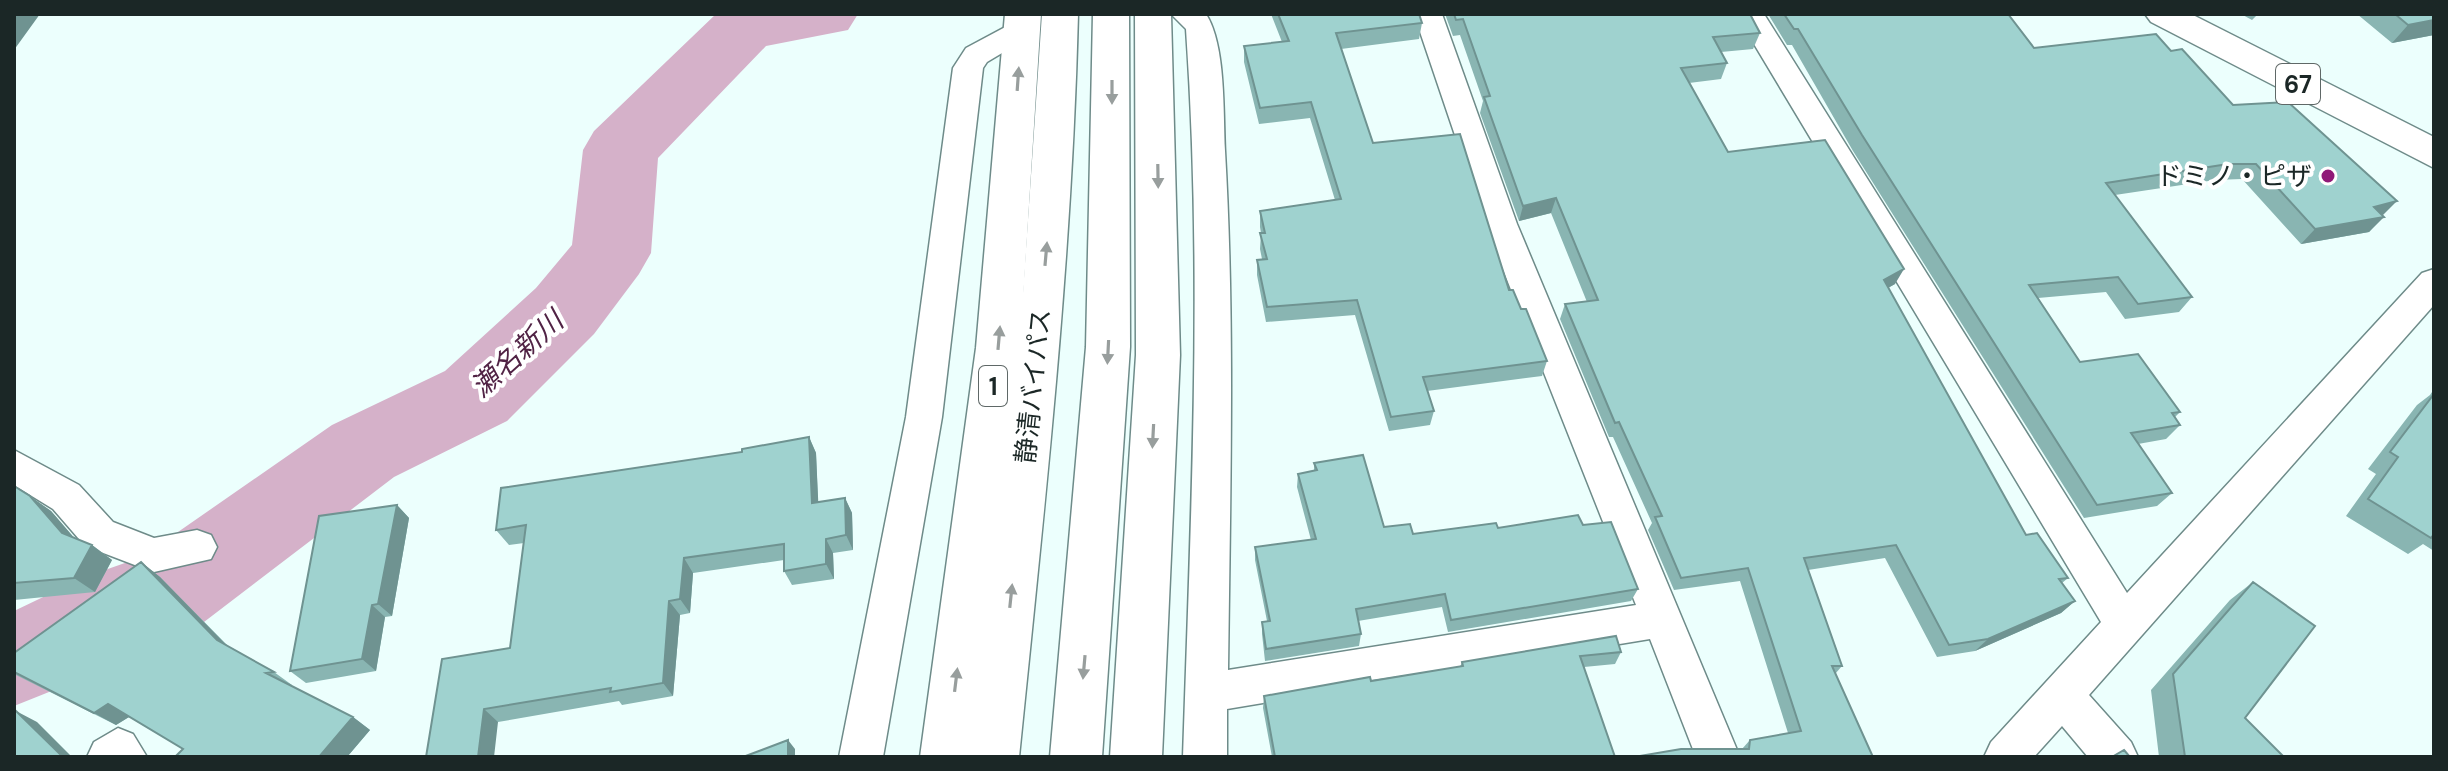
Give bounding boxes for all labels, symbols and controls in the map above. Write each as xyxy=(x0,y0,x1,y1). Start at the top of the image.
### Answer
road number: 67 xyxy=(2276,64,2320,104)
one-way arrow xyxy=(1012,66,1025,91)
one-way arrow xyxy=(1106,80,1118,105)
place label: ドミノ・ピザ xyxy=(2156,159,2312,193)
one-way arrow xyxy=(1152,164,1164,189)
marker: ドミノ・ピザ xyxy=(2319,167,2337,185)
one-way arrow xyxy=(1040,241,1053,266)
water label: 瀬名新川 xyxy=(463,301,573,405)
street label: 静清バイパス xyxy=(1008,307,1058,465)
one-way arrow xyxy=(993,325,1006,350)
one-way arrow xyxy=(1101,340,1114,365)
road number: 1 xyxy=(979,366,1007,406)
one-way arrow xyxy=(1146,424,1159,449)
one-way arrow xyxy=(1004,583,1017,608)
one-way arrow xyxy=(1078,655,1091,680)
one-way arrow xyxy=(949,667,962,692)

